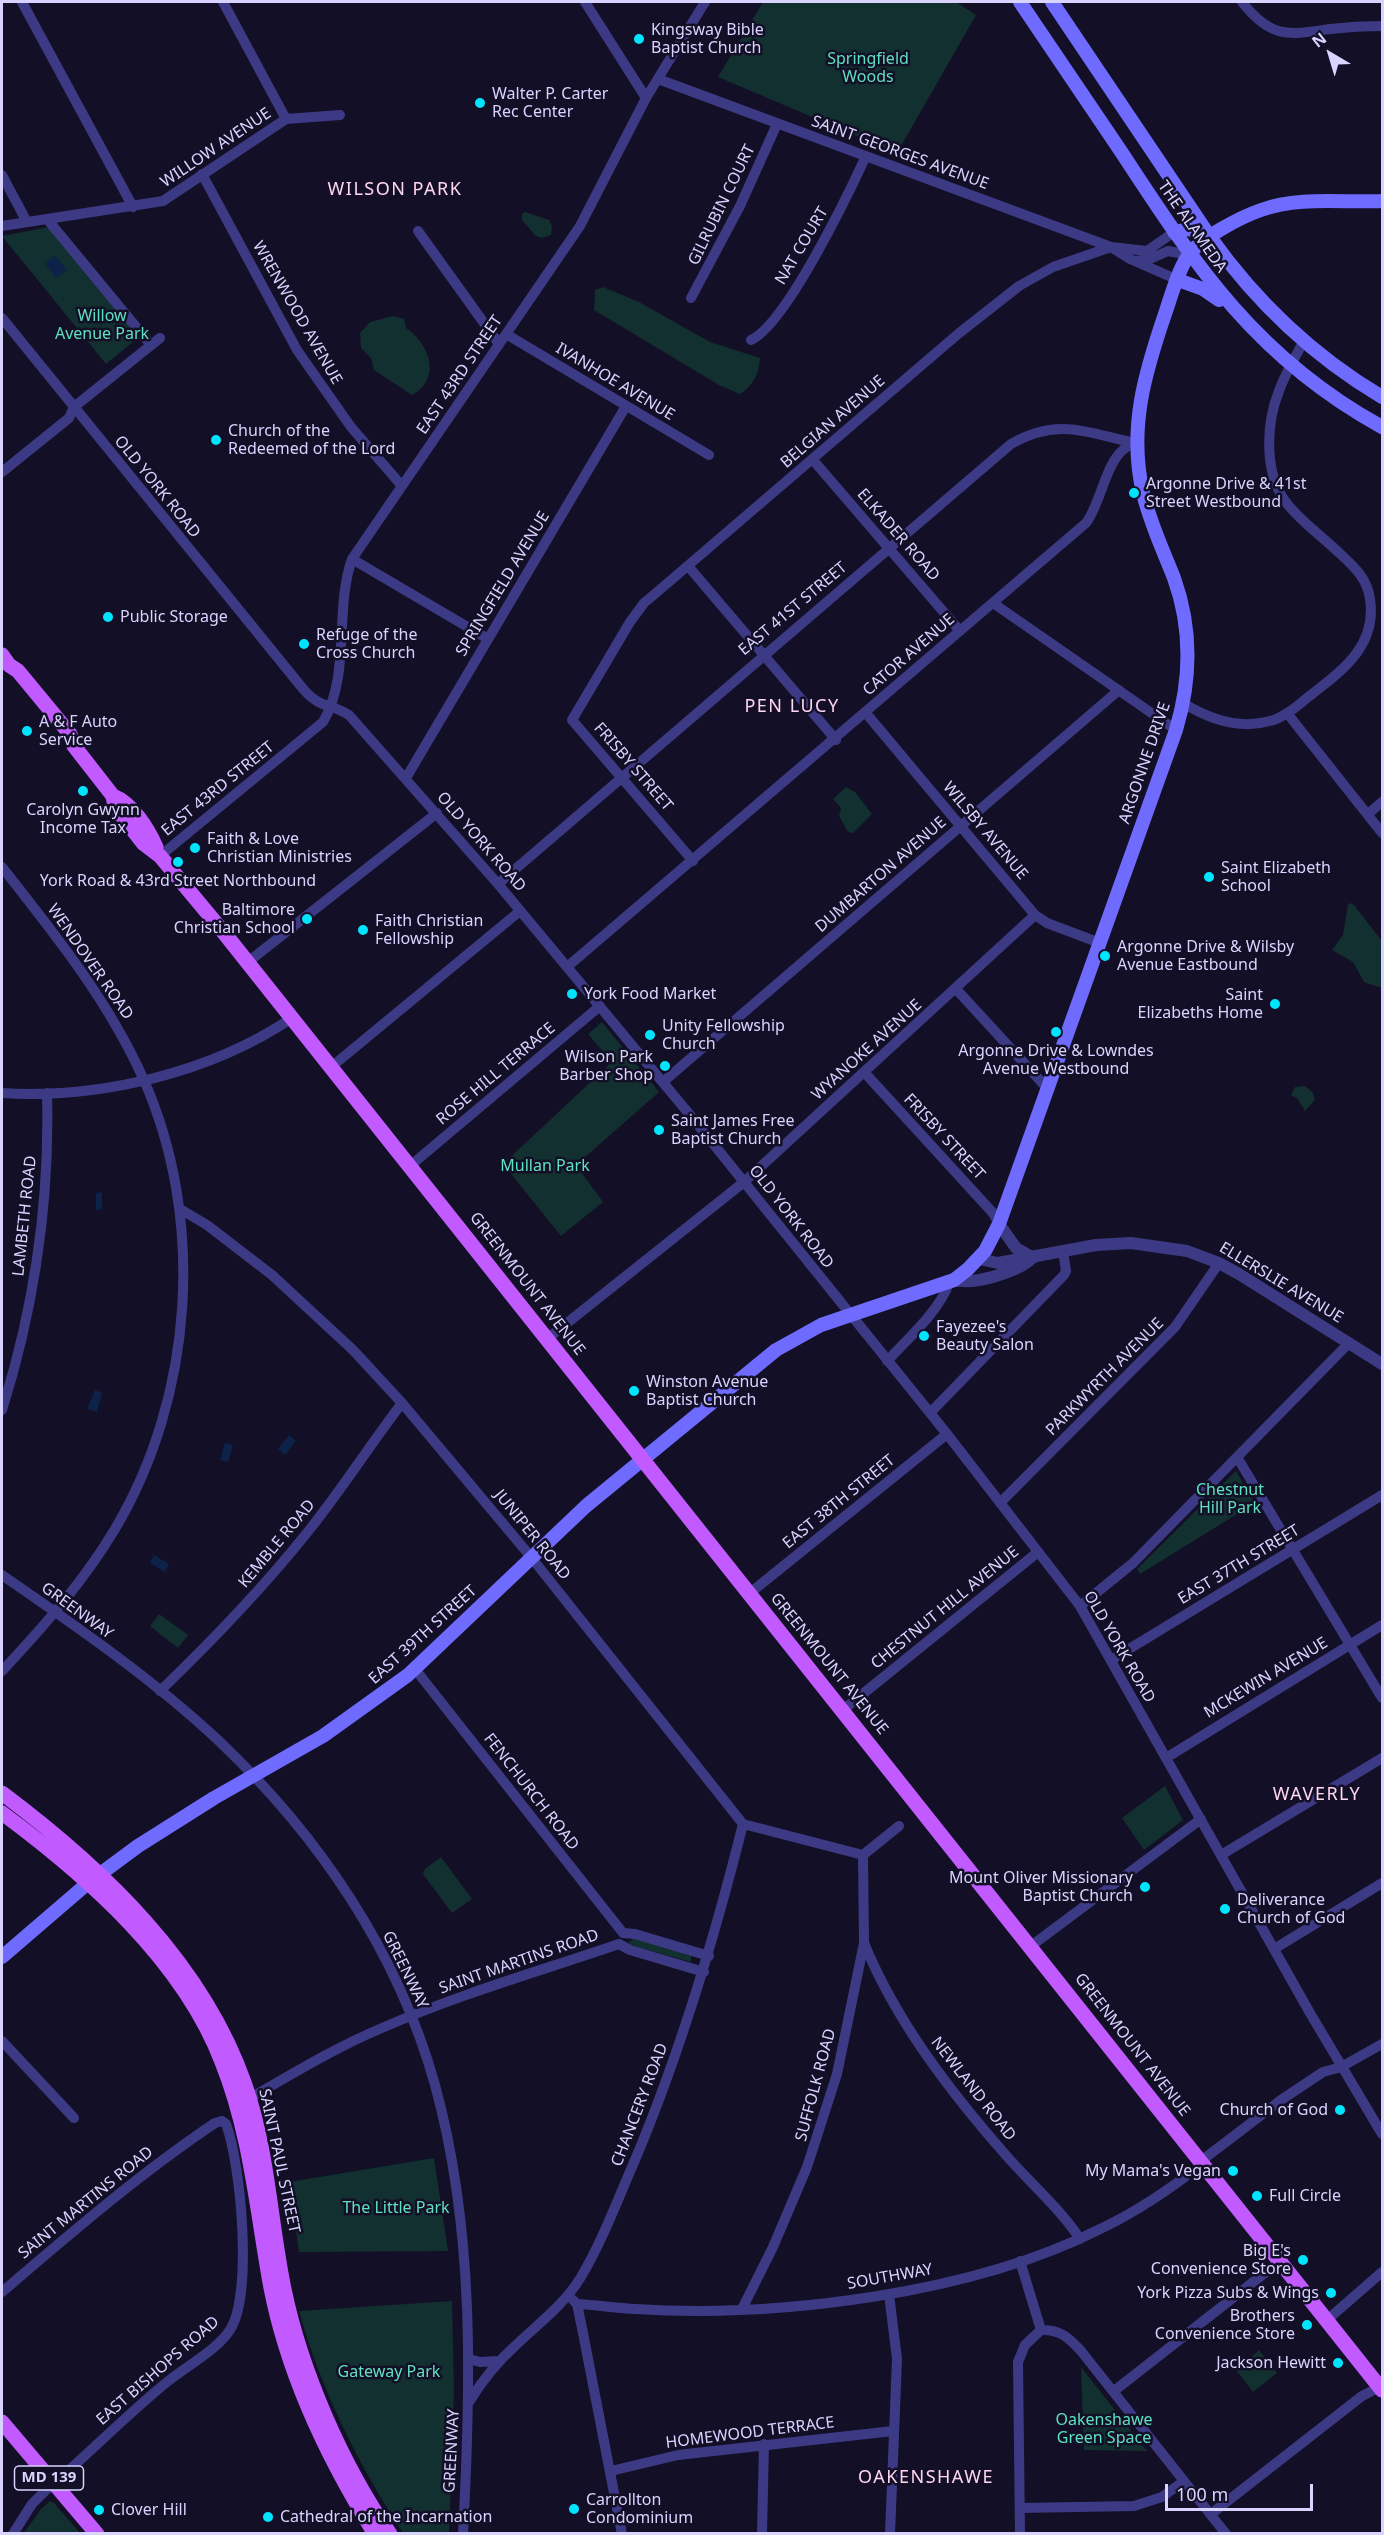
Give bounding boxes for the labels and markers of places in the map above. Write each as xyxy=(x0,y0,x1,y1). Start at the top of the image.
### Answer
place label: Kingsway Bible Baptist Church xyxy=(651,20,764,58)
marker: Kingsway Bible Baptist Church xyxy=(632,32,646,46)
place label: Walter P. Carter Rec Center xyxy=(492,84,608,122)
marker: Walter P. Carter Rec Center xyxy=(473,96,487,110)
place label: Church of the Redeemed of the Lord xyxy=(228,421,395,459)
marker: Church of the Redeemed of the Lord xyxy=(209,433,223,447)
place label: Argonne Drive & 41st Street Westbound xyxy=(1146,474,1306,512)
marker: Argonne Drive & 41st Street Westbound xyxy=(1127,486,1141,500)
place label: Public Storage xyxy=(120,607,228,627)
marker: Public Storage xyxy=(101,610,115,624)
place label: Refuge of the Cross Church xyxy=(316,625,417,663)
marker: Refuge of the Cross Church xyxy=(297,637,311,651)
place label: A & F Auto Service xyxy=(39,712,117,750)
marker: A & F Auto Service xyxy=(20,724,34,738)
marker: Carolyn Gwynn Income Tax xyxy=(76,784,90,798)
place label: Carolyn Gwynn Income Tax xyxy=(26,800,140,838)
place label: Faith & Love Christian Ministries xyxy=(207,829,352,867)
marker: Faith & Love Christian Ministries xyxy=(188,841,202,855)
marker: York Road & 43rd Street Northbound xyxy=(171,855,185,869)
place label: Saint Elizabeth School xyxy=(1221,858,1331,896)
marker: Saint Elizabeth School xyxy=(1202,870,1216,884)
place label: York Road & 43rd Street Northbound xyxy=(40,871,316,891)
place label: Baltimore Christian School xyxy=(174,900,295,938)
place label: Faith Christian Fellowship xyxy=(375,911,483,949)
marker: Baltimore Christian School xyxy=(300,912,314,926)
marker: Faith Christian Fellowship xyxy=(356,923,370,937)
place label: Argonne Drive & Wilsby Avenue Eastbound xyxy=(1117,937,1294,975)
marker: Argonne Drive & Wilsby Avenue Eastbound xyxy=(1098,949,1112,963)
place label: York Food Market xyxy=(584,984,716,1004)
place label: Saint Elizabeths Home xyxy=(1137,985,1263,1023)
marker: York Food Market xyxy=(565,987,579,1001)
marker: Saint Elizabeths Home xyxy=(1268,997,1282,1011)
place label: Unity Fellowship Church xyxy=(662,1016,785,1054)
marker: Argonne Drive & Lowndes Avenue Westbound xyxy=(1049,1025,1063,1039)
marker: Unity Fellowship Church xyxy=(643,1028,657,1042)
place label: Argonne Drive & Lowndes Avenue Westbound xyxy=(958,1041,1154,1079)
place label: Wilson Park Barber Shop xyxy=(559,1047,653,1085)
marker: Wilson Park Barber Shop xyxy=(658,1059,672,1073)
place label: Saint James Free Baptist Church xyxy=(671,1111,795,1149)
marker: Saint James Free Baptist Church xyxy=(652,1123,666,1137)
place label: Fayezee's Beauty Salon xyxy=(936,1317,1034,1355)
marker: Fayezee's Beauty Salon xyxy=(917,1329,931,1343)
place label: Winston Avenue Baptist Church xyxy=(646,1372,768,1410)
marker: Winston Avenue Baptist Church xyxy=(627,1384,641,1398)
place label: Mount Oliver Missionary Baptist Church xyxy=(949,1868,1133,1906)
marker: Mount Oliver Missionary Baptist Church xyxy=(1138,1880,1152,1894)
place label: Deliverance Church of God xyxy=(1237,1890,1345,1928)
marker: Deliverance Church of God xyxy=(1218,1902,1232,1916)
place label: Church of God xyxy=(1220,2100,1328,2120)
marker: Church of God xyxy=(1333,2103,1347,2117)
place label: My Mama's Vegan xyxy=(1085,2161,1221,2181)
marker: My Mama's Vegan xyxy=(1226,2164,1240,2178)
place label: Full Circle xyxy=(1269,2186,1341,2206)
marker: Full Circle xyxy=(1250,2189,1264,2203)
place label: Big E's Convenience Store xyxy=(1151,2241,1291,2279)
marker: Big E's Convenience Store xyxy=(1296,2253,1310,2267)
place label: York Pizza Subs & Wings xyxy=(1137,2283,1319,2303)
marker: York Pizza Subs & Wings xyxy=(1324,2286,1338,2300)
place label: Brothers Convenience Store xyxy=(1155,2306,1295,2344)
marker: Brothers Convenience Store xyxy=(1300,2318,1314,2332)
place label: Jackson Hewitt xyxy=(1216,2353,1326,2373)
marker: Jackson Hewitt xyxy=(1331,2356,1345,2370)
place label: Carrollton Condominium xyxy=(586,2490,693,2528)
place label: Clover Hill xyxy=(111,2500,187,2520)
marker: Carrollton Condominium xyxy=(567,2502,581,2516)
marker: Clover Hill xyxy=(92,2503,106,2517)
place label: Cathedral of the Incarnation xyxy=(280,2507,492,2527)
marker: Cathedral of the Incarnation xyxy=(261,2510,275,2524)

